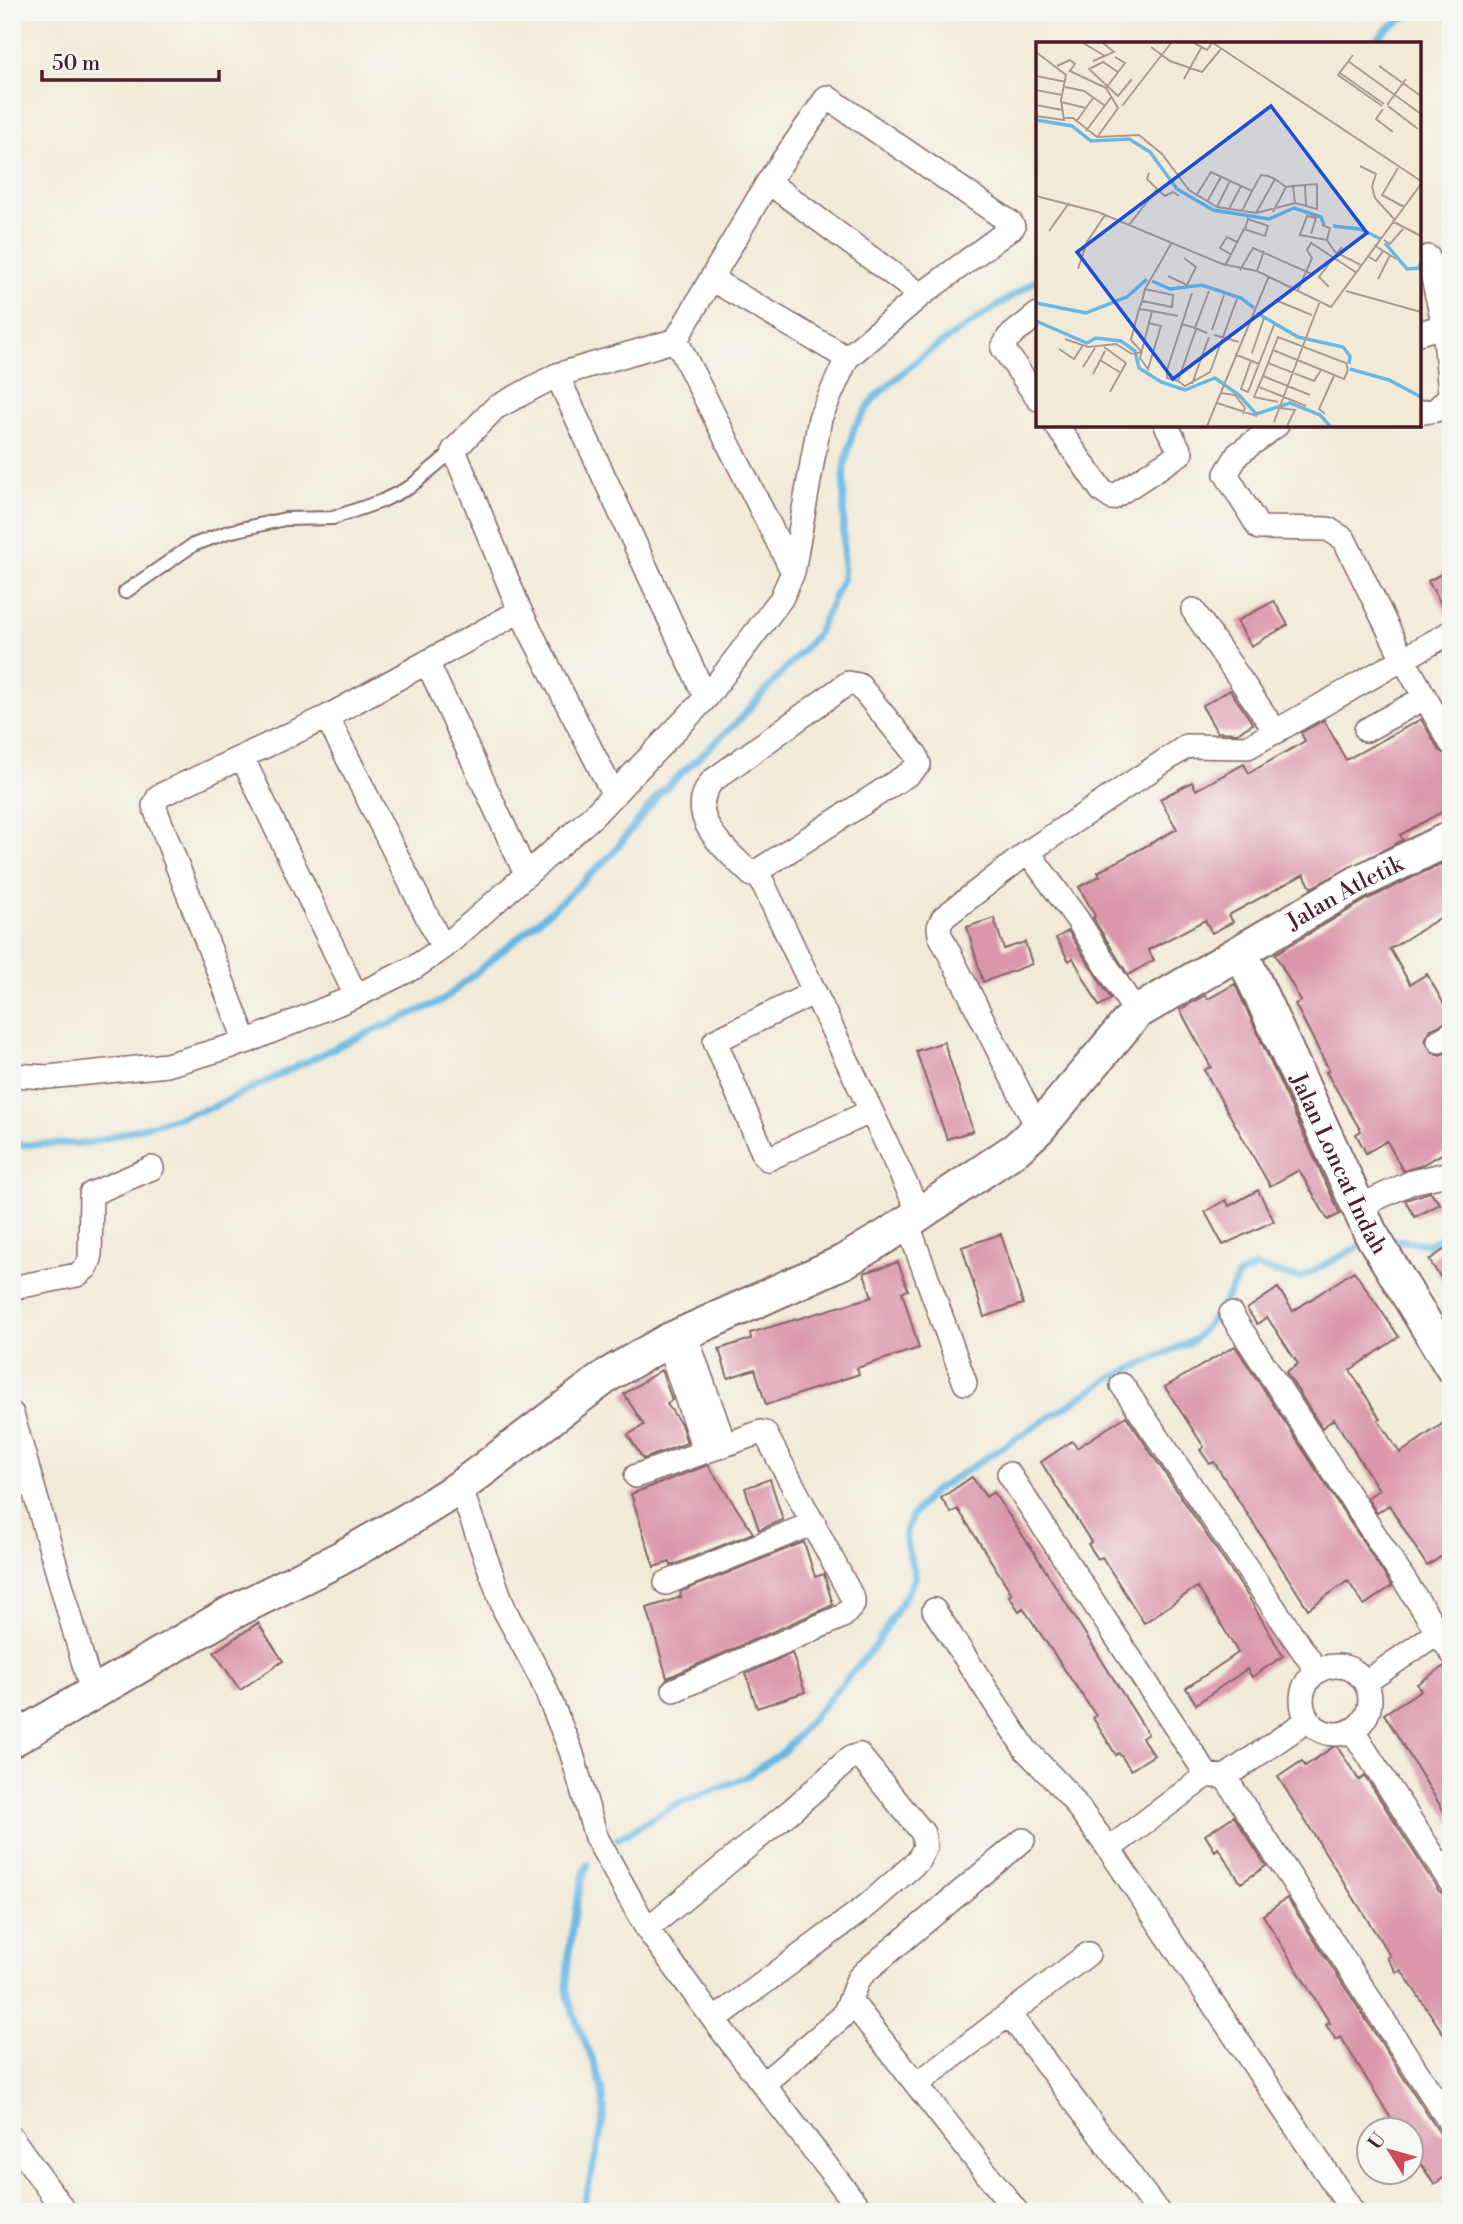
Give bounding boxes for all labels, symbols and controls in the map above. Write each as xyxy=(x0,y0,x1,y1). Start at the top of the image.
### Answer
scale bar xyxy=(42,38,219,82)
inset map xyxy=(1036,42,1421,427)
text: 50 m xyxy=(52,51,100,77)
street label: Jalan Atletik xyxy=(1281,850,1409,937)
street label: Jalan Loncat Indah xyxy=(1283,1068,1393,1260)
north arrow xyxy=(1354,2116,1424,2186)
text: U xyxy=(1363,2128,1391,2154)

